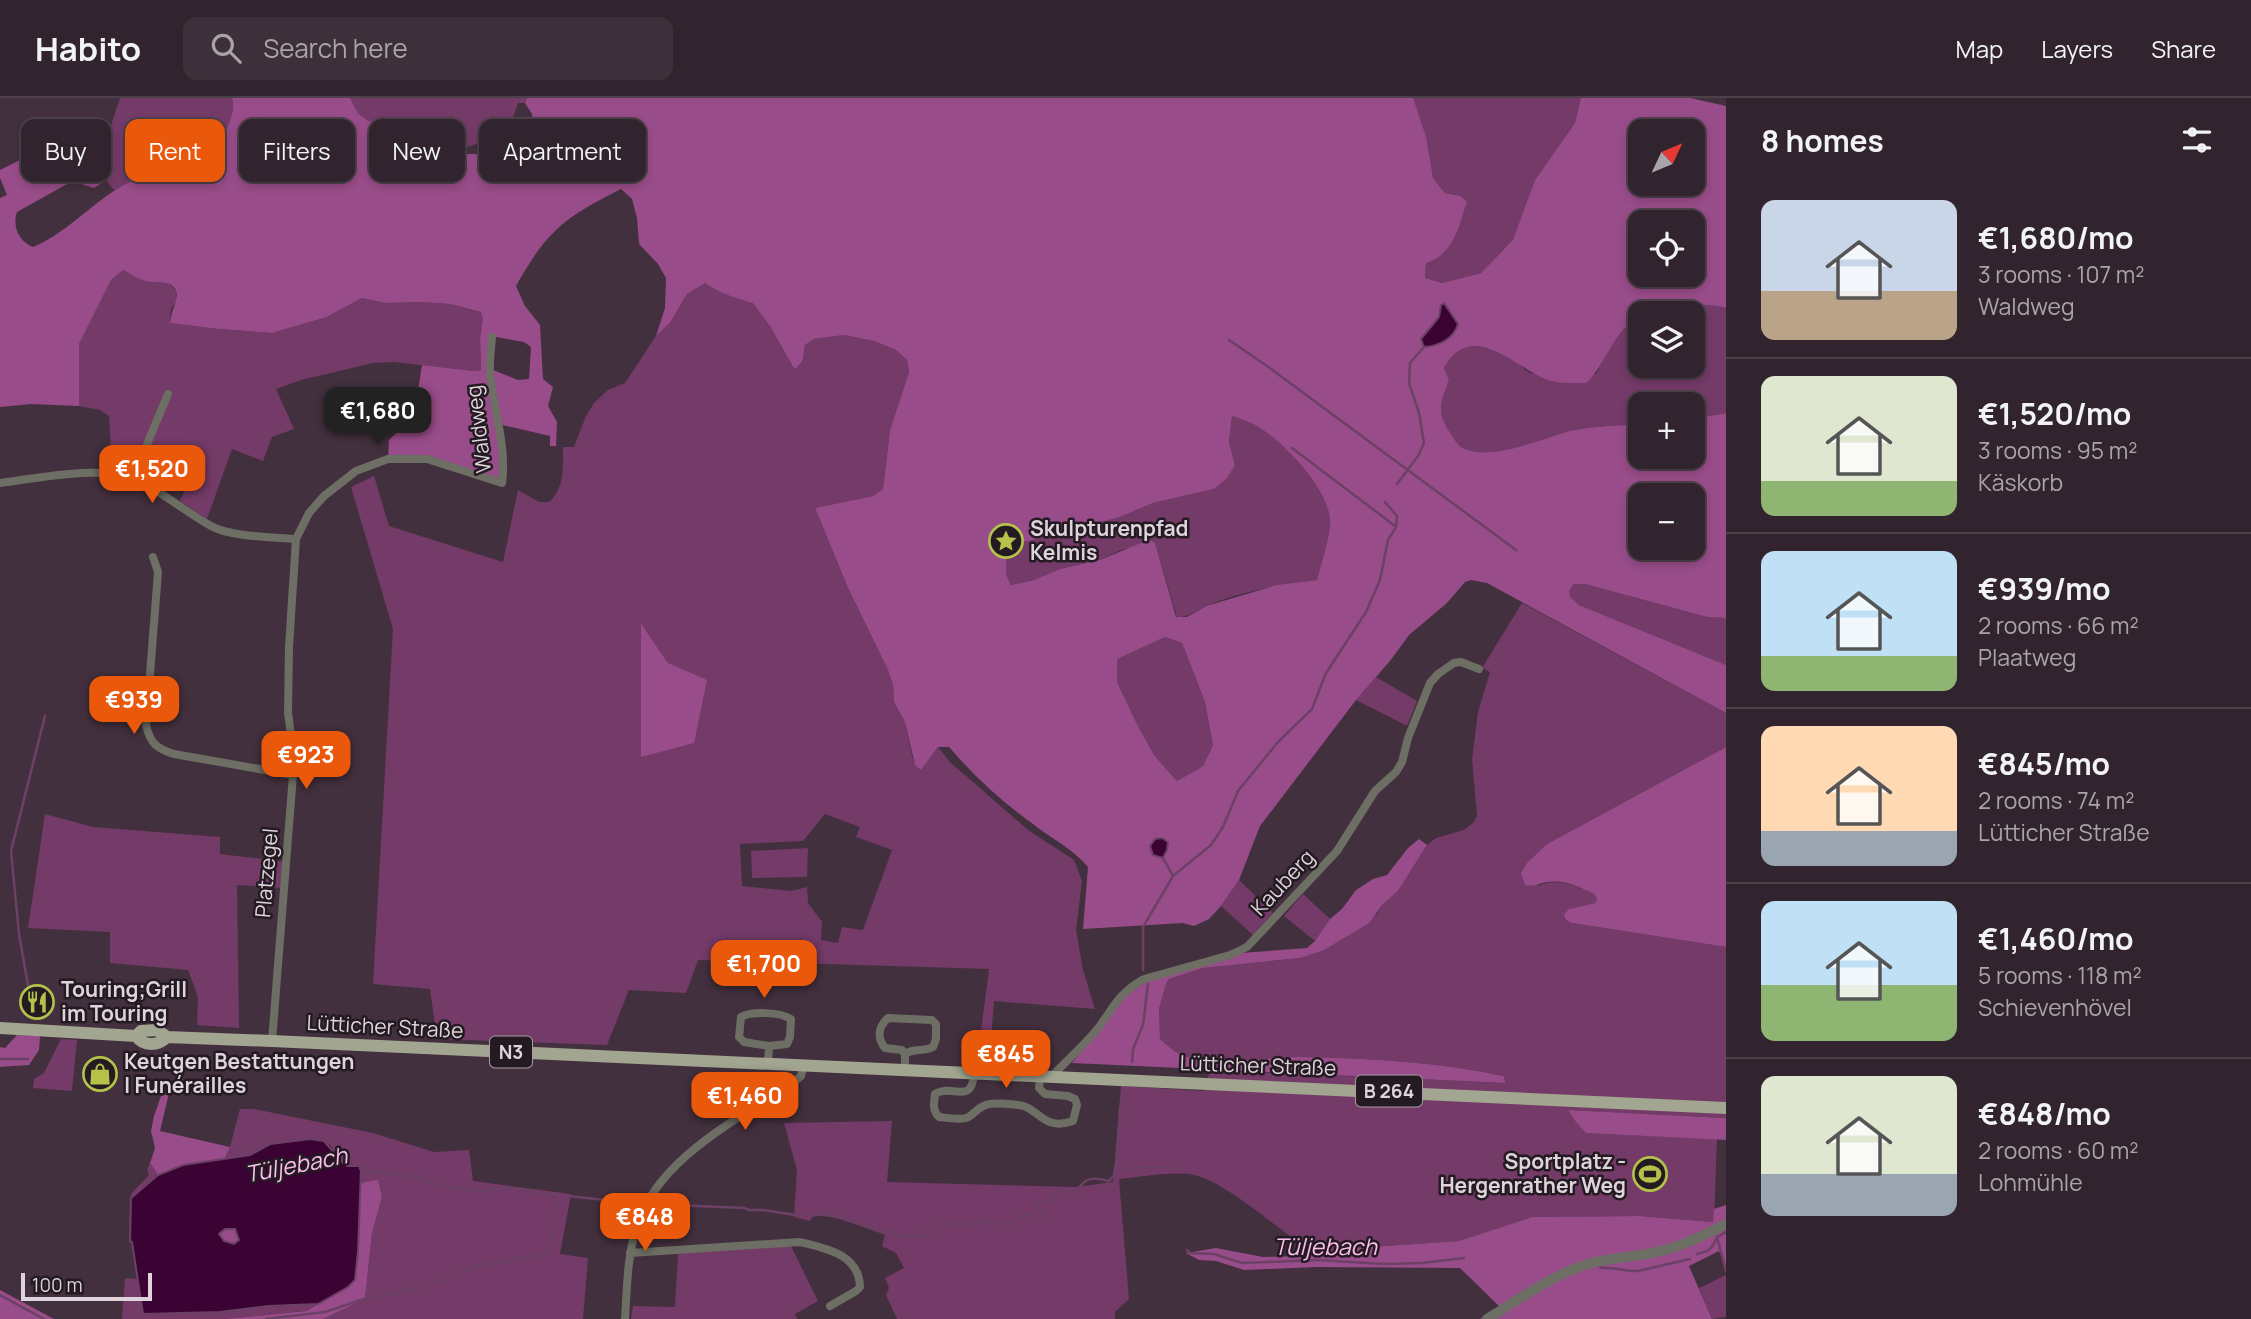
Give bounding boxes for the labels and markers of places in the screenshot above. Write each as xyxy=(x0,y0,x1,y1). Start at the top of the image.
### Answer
pin: €1,680 xyxy=(321,388,435,447)
pin: €1,520 xyxy=(95,446,209,505)
place label: Skulpturenpfad Kelmis xyxy=(1030,514,1189,566)
place icon: Skulpturenpfad Kelmis xyxy=(987,522,1025,560)
pin: €939 xyxy=(93,676,175,736)
pin: €923 xyxy=(265,732,347,791)
pin: €1,700 xyxy=(707,940,821,1000)
place label: Touring;Grill im Touring xyxy=(61,975,187,1027)
restaurant icon: Touring;Grill im Touring xyxy=(18,983,56,1021)
pin: €845 xyxy=(965,1030,1047,1090)
place label: Keutgen Bestattungen | Funérailles xyxy=(124,1047,354,1099)
shop icon: Keutgen Bestattungen | Funérailles xyxy=(81,1055,119,1093)
pin: €1,460 xyxy=(688,1072,802,1132)
place label: Sportplatz - Hergenrather Weg xyxy=(1439,1147,1626,1199)
sports icon: Sportplatz - Hergenrather Weg xyxy=(1631,1155,1669,1193)
pin: €848 xyxy=(604,1194,686,1253)

